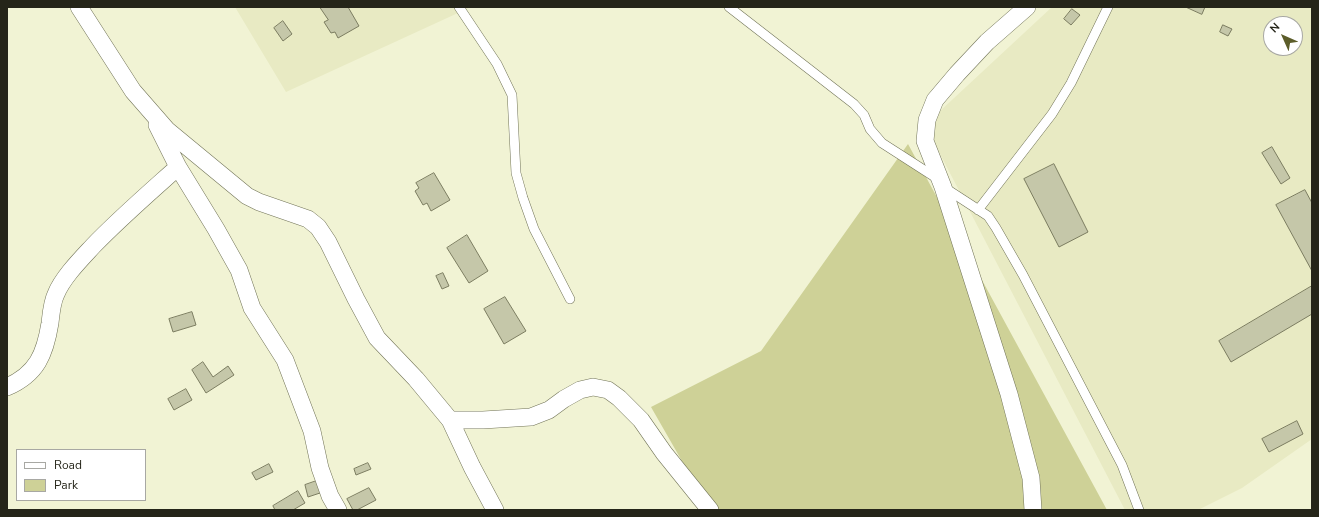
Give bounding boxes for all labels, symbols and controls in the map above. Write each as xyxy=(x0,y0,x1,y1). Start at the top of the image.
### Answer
north arrow xyxy=(1263,16,1303,56)
text: N xyxy=(1267,20,1283,36)
legend xyxy=(16,449,146,501)
text: Road xyxy=(54,457,82,473)
text: Park xyxy=(54,477,78,493)

